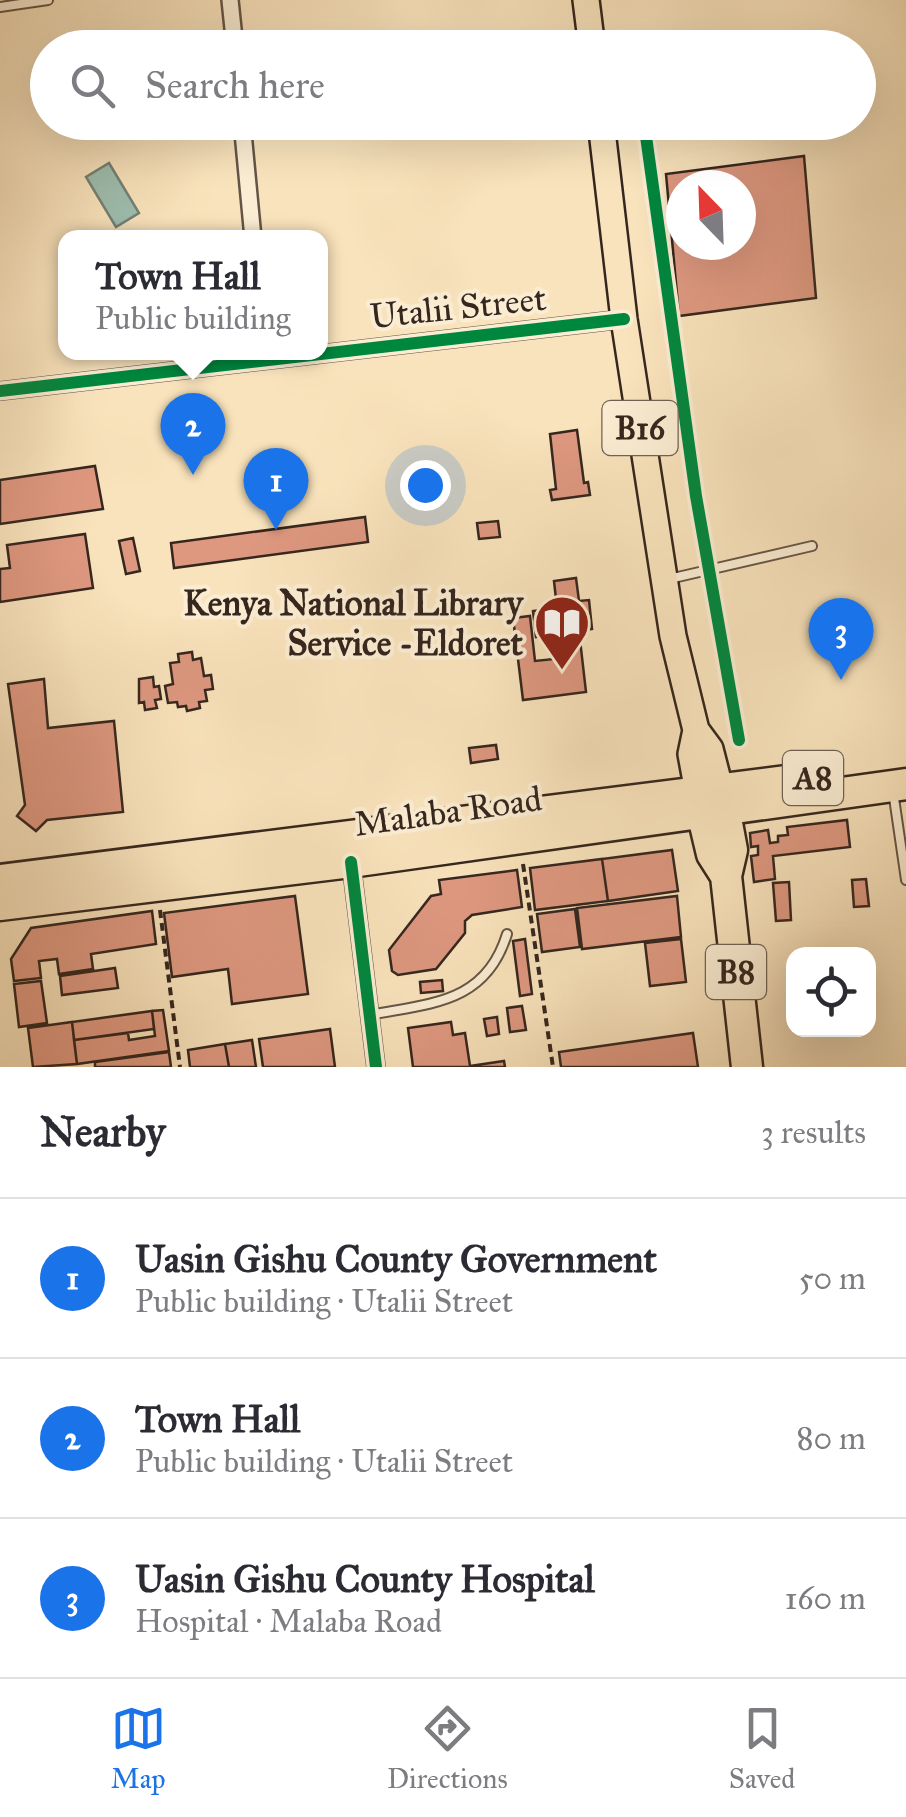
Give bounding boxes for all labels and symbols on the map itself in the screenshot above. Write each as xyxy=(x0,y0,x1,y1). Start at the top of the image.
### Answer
north arrow xyxy=(666,170,756,260)
street label: Utalii Street xyxy=(368,277,548,338)
pin: 2 xyxy=(160,392,226,475)
road number: B16 xyxy=(602,401,678,455)
pin: 1 xyxy=(244,448,308,530)
your location xyxy=(400,460,451,511)
place label: Kenya National Library Service -Eldoret xyxy=(183,582,525,665)
library icon: Kenya National Library Service -Eldoret xyxy=(532,593,592,672)
pin: 3 xyxy=(808,598,874,680)
road number: A8 xyxy=(783,751,843,805)
street label: Malaba Road xyxy=(351,777,545,846)
road number: B8 xyxy=(706,945,766,999)

